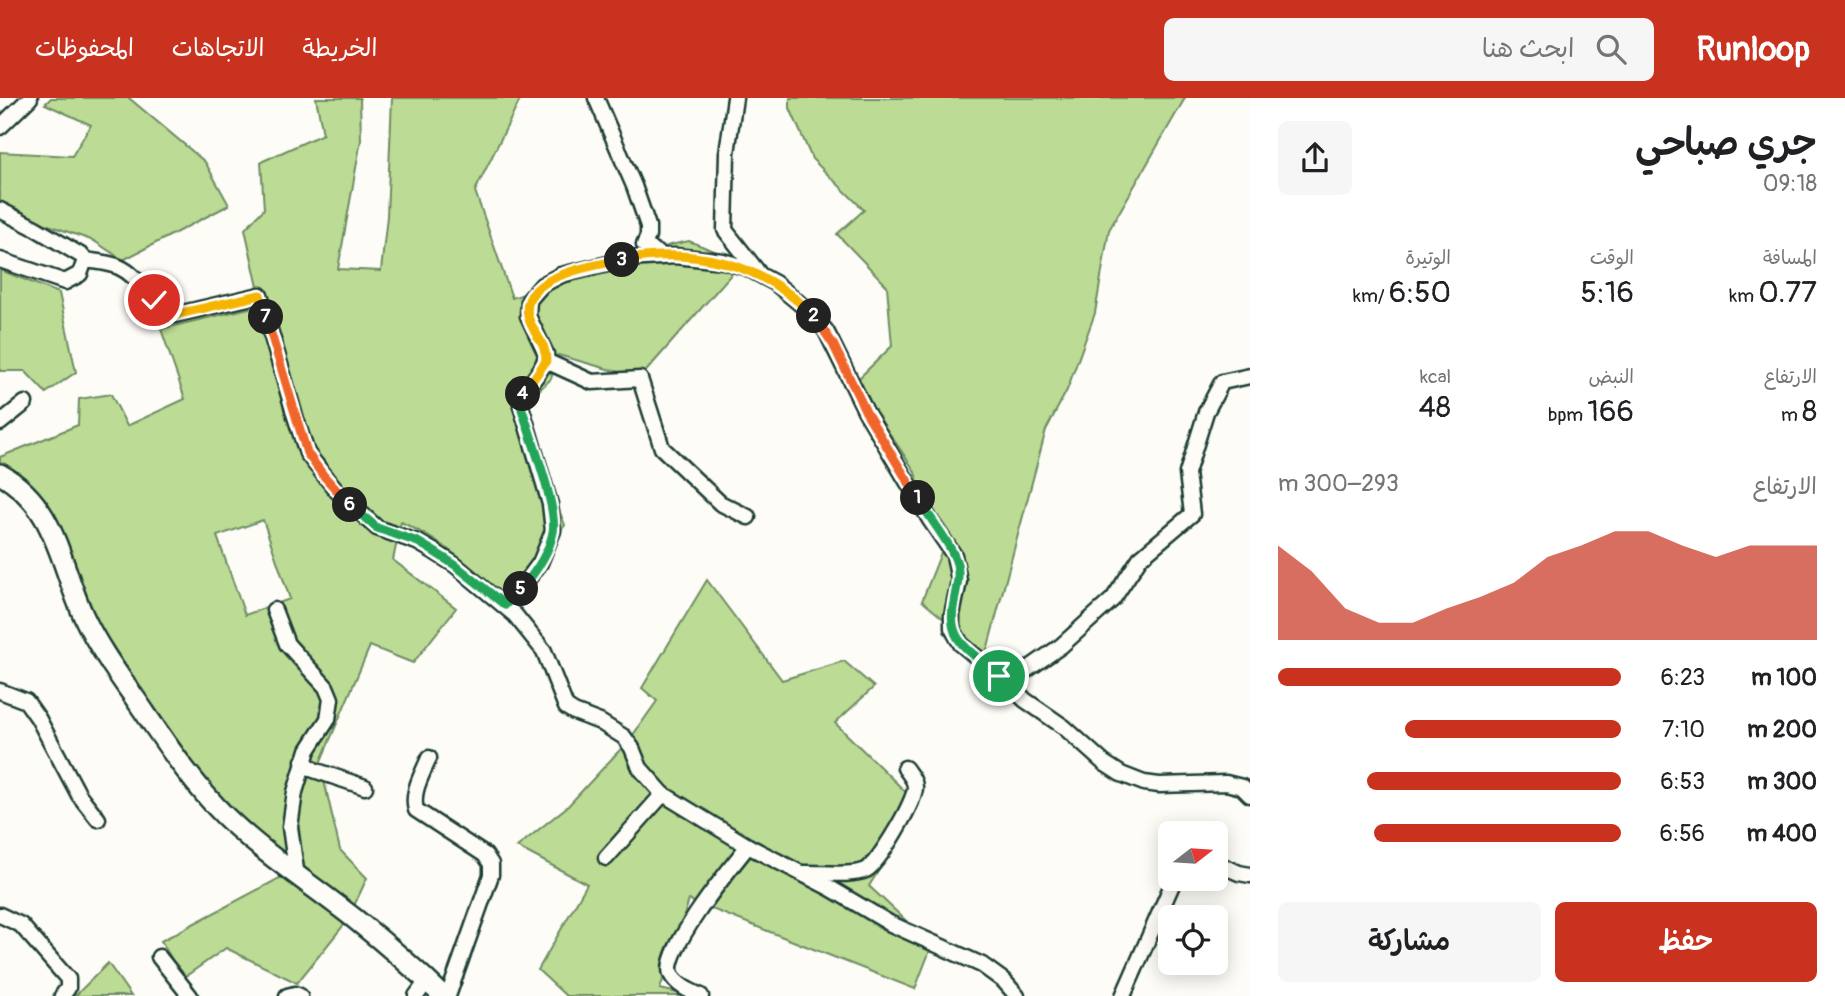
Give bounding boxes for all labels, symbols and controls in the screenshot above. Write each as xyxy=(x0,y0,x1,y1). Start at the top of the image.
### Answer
search box xyxy=(1164,18,1654,81)
text: Runloop xyxy=(1696,29,1810,70)
icon: search xyxy=(1592,30,1630,68)
text: ابحث هنا xyxy=(1482,33,1574,65)
text: المحفوظات xyxy=(35,34,134,63)
text: الاتجاهات xyxy=(172,34,265,63)
text: الخريطة xyxy=(303,34,377,63)
text: جري صباحي xyxy=(1635,119,1817,167)
button: share xyxy=(1278,121,1352,195)
text: 09:18 xyxy=(1763,169,1817,198)
pin: 3 xyxy=(604,242,640,278)
text: الوتيرة xyxy=(1405,246,1451,270)
text: الوقت xyxy=(1590,246,1634,270)
text: المسافة xyxy=(1763,246,1817,270)
text: 3 xyxy=(616,247,627,271)
pin xyxy=(124,270,184,330)
text: 6:50 xyxy=(1389,274,1451,311)
text: 5:16 xyxy=(1581,274,1634,311)
text: 0.77 xyxy=(1758,274,1817,311)
icon: check xyxy=(135,281,173,319)
text: /km xyxy=(1353,284,1389,308)
text: km xyxy=(1729,284,1758,308)
pin: 2 xyxy=(796,298,832,333)
pin: 7 xyxy=(248,300,284,334)
text: 2 xyxy=(808,303,819,327)
text: 7 xyxy=(260,304,271,328)
text: kcal xyxy=(1420,365,1451,389)
text: النبض xyxy=(1589,365,1634,389)
text: الارتفاع xyxy=(1764,365,1817,389)
pin: 4 xyxy=(505,376,540,412)
text: 4 xyxy=(517,381,528,405)
text: 48 xyxy=(1418,389,1451,426)
text: 166 xyxy=(1587,393,1634,430)
text: 8 xyxy=(1802,393,1817,430)
text: bpm xyxy=(1548,403,1587,427)
text: m xyxy=(1781,403,1802,427)
text: 293–300 m xyxy=(1278,469,1399,498)
text: الارتفاع xyxy=(1753,472,1817,501)
pin: 1 xyxy=(900,480,936,516)
text: 1 xyxy=(914,485,921,509)
pin: 6 xyxy=(332,488,368,522)
text: 6 xyxy=(344,492,355,516)
pin: 5 xyxy=(504,572,538,606)
text: 5 xyxy=(515,576,526,600)
pin xyxy=(969,646,1029,706)
icon: arrive xyxy=(980,657,1018,695)
text: 6:23 xyxy=(1660,663,1705,692)
text: 100 m xyxy=(1751,663,1817,692)
text: 7:10 xyxy=(1662,715,1705,744)
text: 200 m xyxy=(1747,715,1817,744)
text: 6:53 xyxy=(1660,767,1705,796)
text: 300 m xyxy=(1747,767,1817,796)
text: 6:56 xyxy=(1660,819,1705,848)
text: 400 m xyxy=(1747,819,1817,848)
north arrow xyxy=(1158,821,1228,891)
map controls xyxy=(1158,821,1228,975)
button: مشاركة xyxy=(1278,902,1541,982)
button: حفظ xyxy=(1555,902,1817,982)
button: locate xyxy=(1158,905,1228,975)

